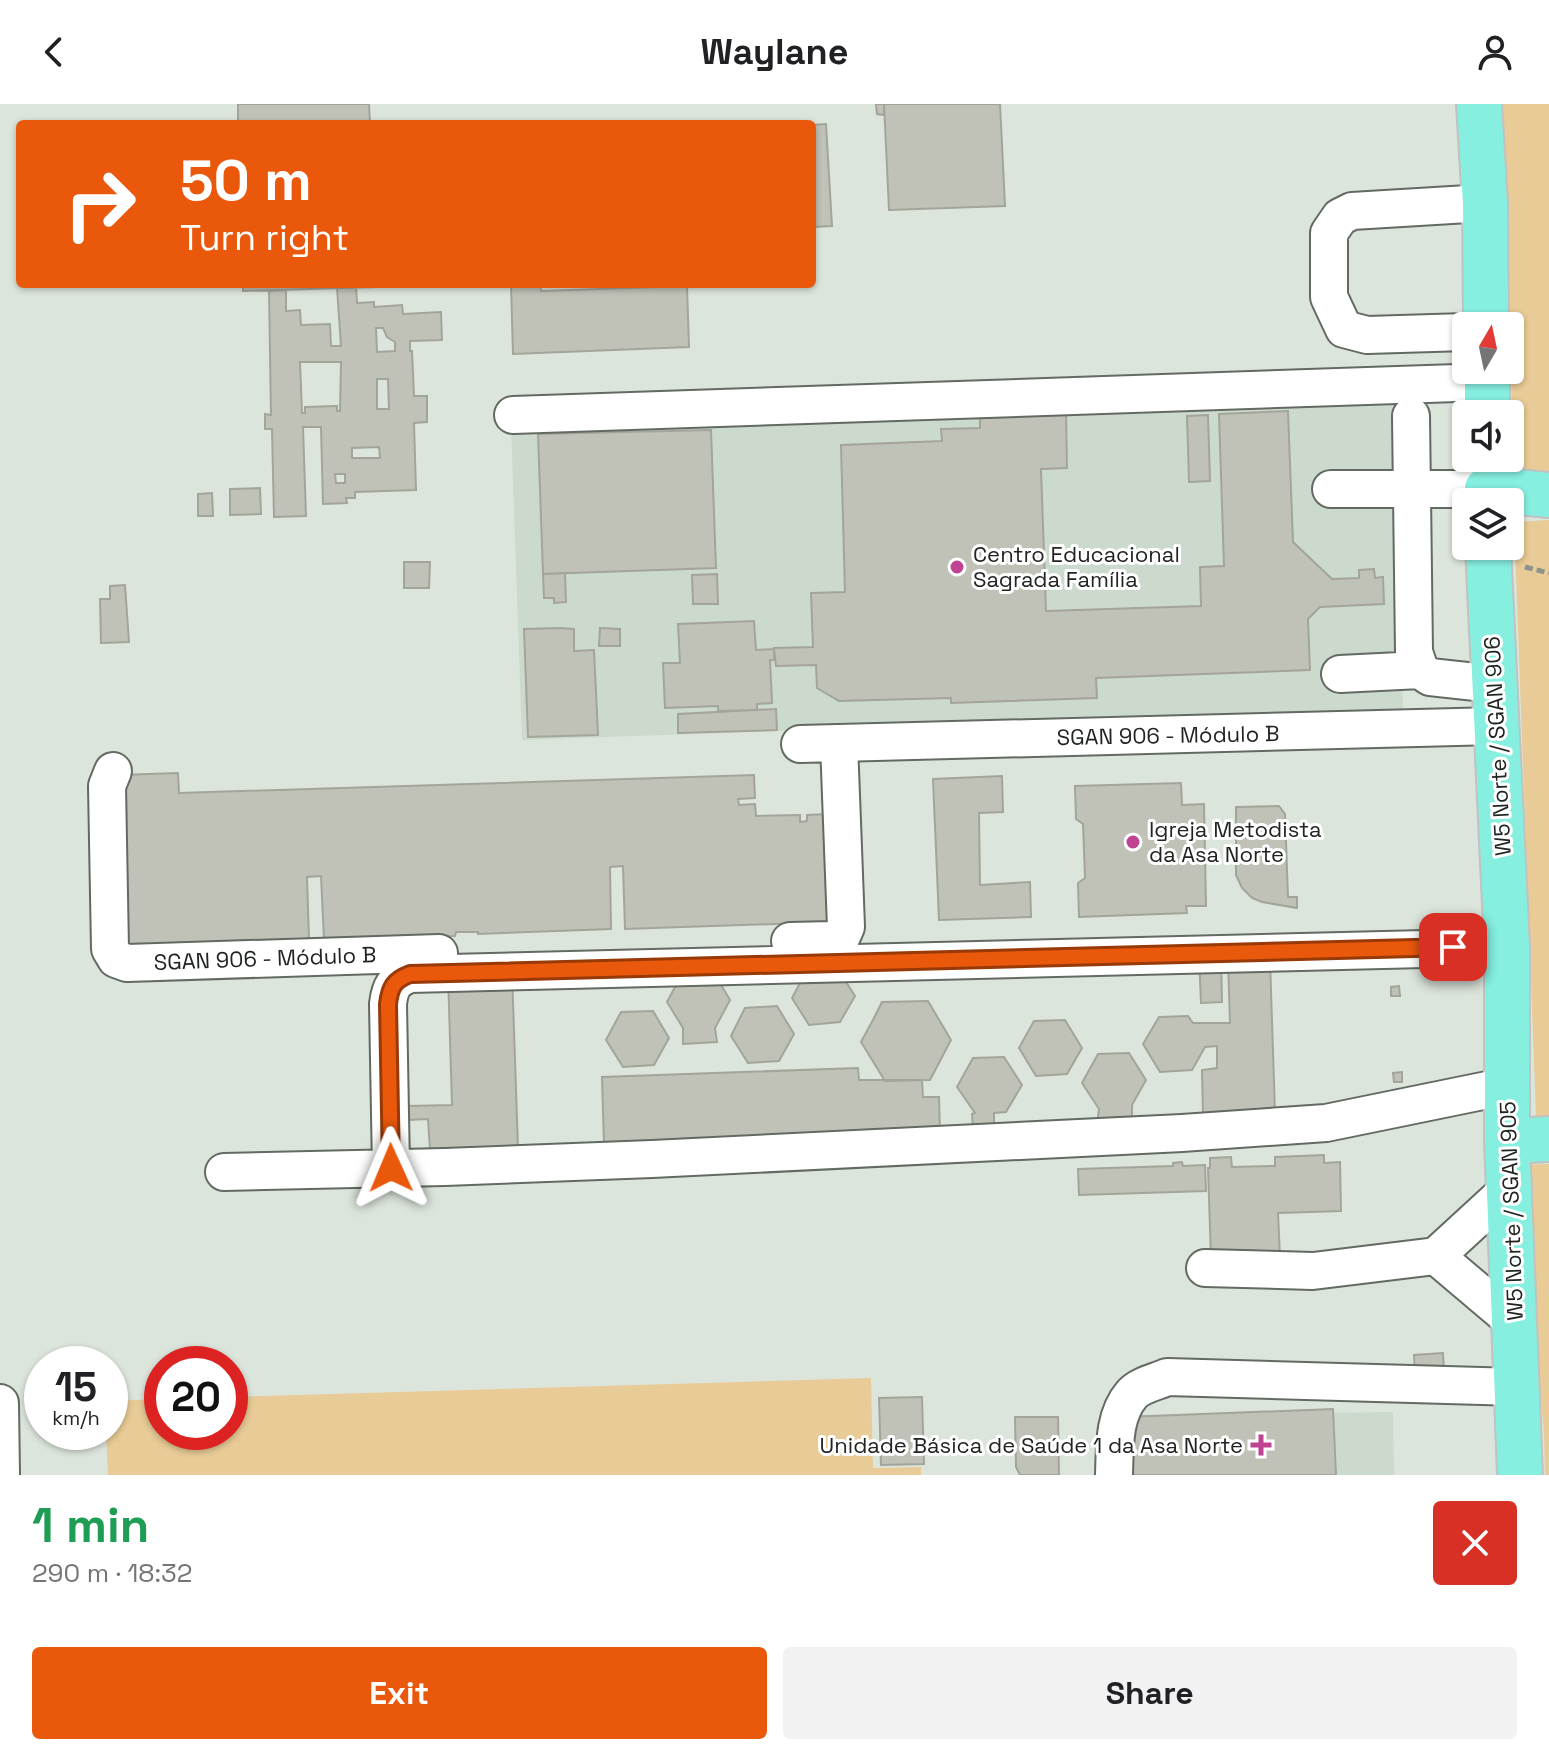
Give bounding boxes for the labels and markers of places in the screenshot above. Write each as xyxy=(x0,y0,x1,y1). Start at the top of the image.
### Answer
place label: Centro Educacional Sagrada Família xyxy=(973,540,1180,593)
marker: Centro Educacional Sagrada Família xyxy=(948,558,966,576)
place label: Igreja Metodista da Asa Norte xyxy=(1149,815,1322,868)
marker: Igreja Metodista da Asa Norte xyxy=(1124,833,1142,851)
pin xyxy=(1419,913,1487,981)
place label: Unidade Básica de Saúde 1 da Asa Norte xyxy=(820,1431,1243,1459)
marker: Unidade Básica de Saúde 1 da Asa Norte xyxy=(1250,1434,1272,1456)

